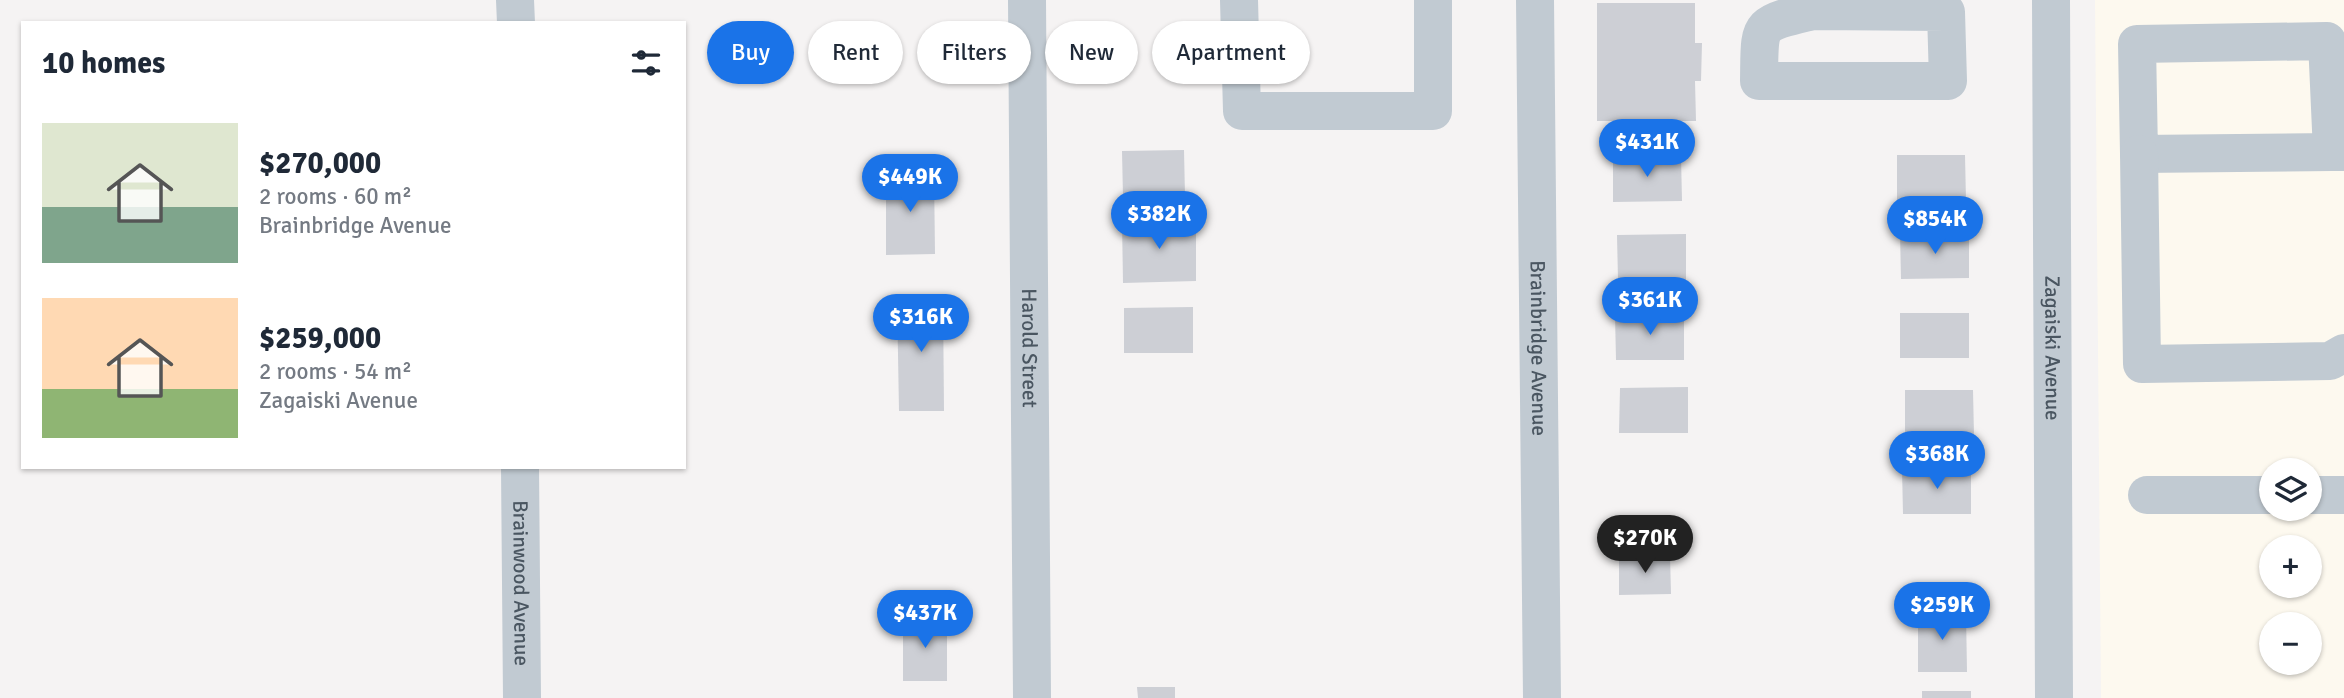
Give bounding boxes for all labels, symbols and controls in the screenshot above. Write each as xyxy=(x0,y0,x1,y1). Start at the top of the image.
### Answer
chip: Buy xyxy=(707,21,794,84)
chip: Rent xyxy=(808,21,903,84)
chip: Filters xyxy=(917,21,1031,84)
chip: New xyxy=(1045,21,1138,84)
chip: Apartment xyxy=(1152,21,1310,84)
icon: filters xyxy=(627,44,665,82)
text: 10 homes xyxy=(42,45,165,82)
pin: $431K xyxy=(1598,120,1696,179)
text: $431K xyxy=(1615,127,1679,156)
text: $270,000 xyxy=(259,145,381,182)
icon: home xyxy=(98,151,182,235)
pin: $449K xyxy=(861,154,959,214)
text: $449K xyxy=(878,162,942,191)
text: 2 rooms · 60 m² xyxy=(259,182,412,211)
pin: $382K xyxy=(1110,191,1208,251)
pin: $854K xyxy=(1886,196,1984,256)
text: $382K xyxy=(1127,199,1191,228)
text: $854K xyxy=(1903,204,1967,233)
text: Brainbridge Avenue xyxy=(259,211,451,240)
street label: Brainbridge Avenue xyxy=(1525,260,1552,436)
street label: Zagaiski Avenue xyxy=(2039,275,2066,421)
pin: $361K xyxy=(1601,278,1699,337)
text: $361K xyxy=(1618,285,1682,314)
street label: Harold Street xyxy=(1016,288,1043,408)
pin: $316K xyxy=(872,294,970,354)
text: $316K xyxy=(889,302,953,331)
text: $259,000 xyxy=(259,320,381,357)
icon: home xyxy=(98,326,182,410)
text: 2 rooms · 54 m² xyxy=(259,357,412,386)
text: Zagaiski Avenue xyxy=(259,386,418,415)
pin: $368K xyxy=(1888,432,1986,491)
text: $368K xyxy=(1905,439,1969,468)
map controls xyxy=(2259,458,2322,675)
button: layers xyxy=(2259,458,2322,521)
street label: Brainwood Avenue xyxy=(507,500,535,666)
pin: $270K xyxy=(1596,516,1694,575)
text: $270K xyxy=(1613,523,1677,552)
button: + xyxy=(2259,535,2322,598)
pin: $259K xyxy=(1893,582,1991,642)
pin: $437K xyxy=(876,590,974,650)
text: $259K xyxy=(1910,590,1974,619)
text: $437K xyxy=(893,598,957,627)
button: − xyxy=(2259,612,2322,675)

